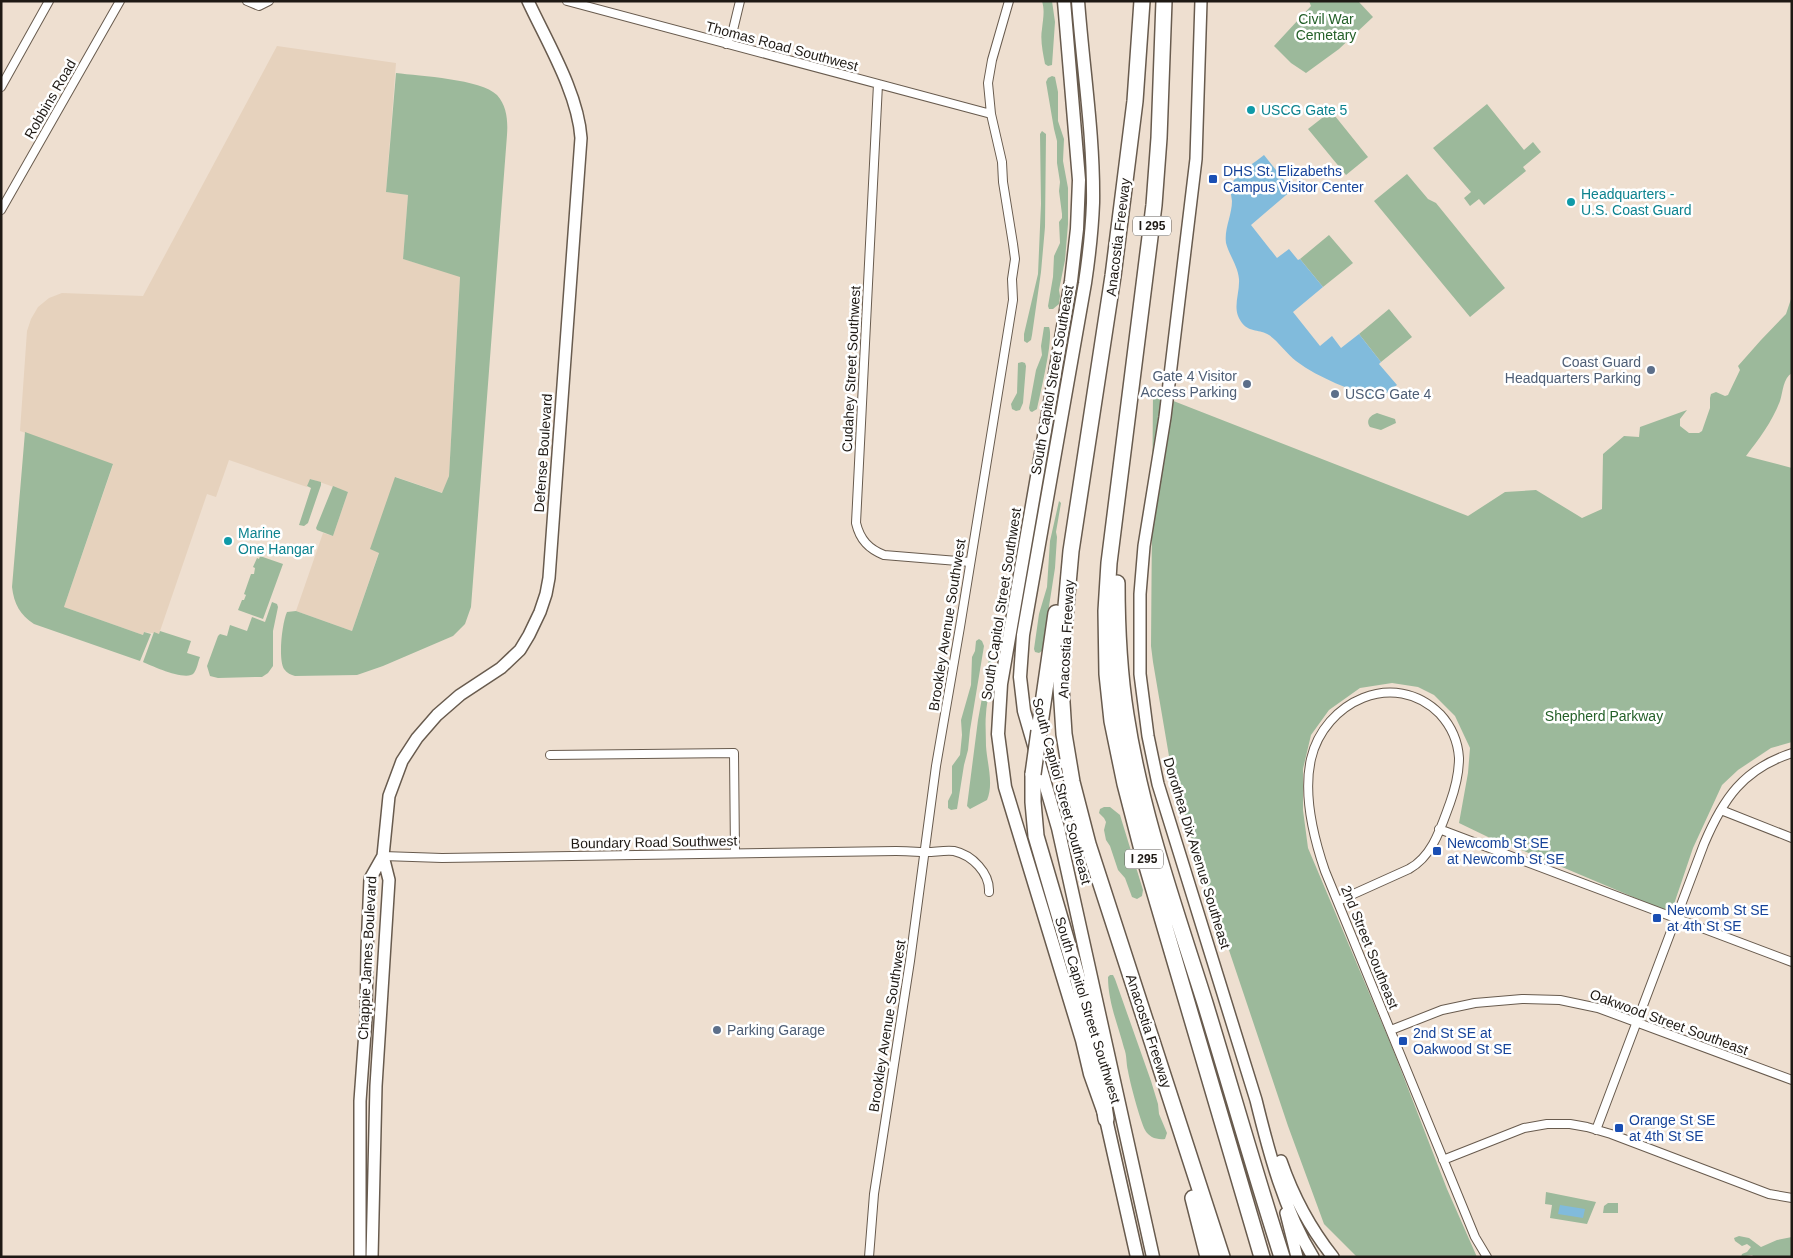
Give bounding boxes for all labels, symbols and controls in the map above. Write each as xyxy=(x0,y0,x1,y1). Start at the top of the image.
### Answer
park label: Civil War Cemetary xyxy=(1296,11,1356,43)
street label: Thomas Road Southwest xyxy=(704,18,860,74)
street label: Robbins Road xyxy=(21,57,79,141)
place label: USCG Gate 5 xyxy=(1261,102,1348,118)
marker: USCG Gate 5 xyxy=(1245,104,1257,116)
place label: DHS St. Elizabeths Campus Visitor Center xyxy=(1223,163,1364,195)
marker: DHS St. Elizabeths Campus Visitor Center xyxy=(1207,173,1219,185)
street label: Anacostia Freeway xyxy=(1103,177,1133,297)
place label: Headquarters - U.S. Coast Guard xyxy=(1581,186,1692,218)
marker: Headquarters - U.S. Coast Guard xyxy=(1565,196,1577,208)
road number: I 295 xyxy=(1133,217,1171,236)
street label: South Capitol Street Southeast xyxy=(1027,284,1077,476)
street label: Cudahey Street Southwest xyxy=(839,285,863,453)
place label: Coast Guard Headquarters Parking xyxy=(1505,354,1641,386)
marker: Coast Guard Headquarters Parking xyxy=(1645,364,1657,376)
place label: Gate 4 Visitor Access Parking xyxy=(1141,368,1237,400)
marker: Gate 4 Visitor Access Parking xyxy=(1241,378,1253,390)
place label: USCG Gate 4 xyxy=(1345,386,1432,402)
marker: USCG Gate 4 xyxy=(1329,388,1341,400)
street label: Defense Boulevard xyxy=(531,393,555,513)
street label: South Capitol Street Southwest xyxy=(978,507,1024,701)
place label: Marine One Hangar xyxy=(238,525,315,557)
marker: Marine One Hangar xyxy=(222,535,234,547)
street label: Brookley Avenue Southwest xyxy=(925,538,969,712)
street label: Anacostia Freeway xyxy=(1055,579,1077,699)
street label: South Capitol Street Southeast xyxy=(1029,696,1095,886)
park label: Shepherd Parkway xyxy=(1545,708,1663,724)
street label: Dorothea Dix Avenue Southeast xyxy=(1160,756,1234,951)
street label: Boundary Road Southwest xyxy=(571,833,738,851)
place label: Newcomb St SE at Newcomb St SE xyxy=(1447,835,1565,867)
marker: Newcomb St SE at Newcomb St SE xyxy=(1431,845,1443,857)
road number: I 295 xyxy=(1125,850,1163,869)
street label: Chappie James Boulevard xyxy=(355,876,379,1040)
street label: 2nd Street Southeast xyxy=(1338,883,1402,1011)
place label: Newcomb St SE at 4th St SE xyxy=(1667,902,1769,934)
marker: Newcomb St SE at 4th St SE xyxy=(1651,912,1663,924)
street label: South Capitol Street Southwest xyxy=(1052,915,1124,1105)
street label: Brookley Avenue Southwest xyxy=(865,939,909,1113)
street label: Anacostia Freeway xyxy=(1123,972,1175,1090)
street label: Oakwood Street Southeast xyxy=(1588,986,1750,1058)
place label: Parking Garage xyxy=(727,1022,825,1038)
marker: Parking Garage xyxy=(711,1024,723,1036)
place label: 2nd St SE at Oakwood St SE xyxy=(1413,1025,1512,1057)
marker: 2nd St SE at Oakwood St SE xyxy=(1397,1035,1409,1047)
place label: Orange St SE at 4th St SE xyxy=(1629,1112,1715,1144)
marker: Orange St SE at 4th St SE xyxy=(1613,1122,1625,1134)

